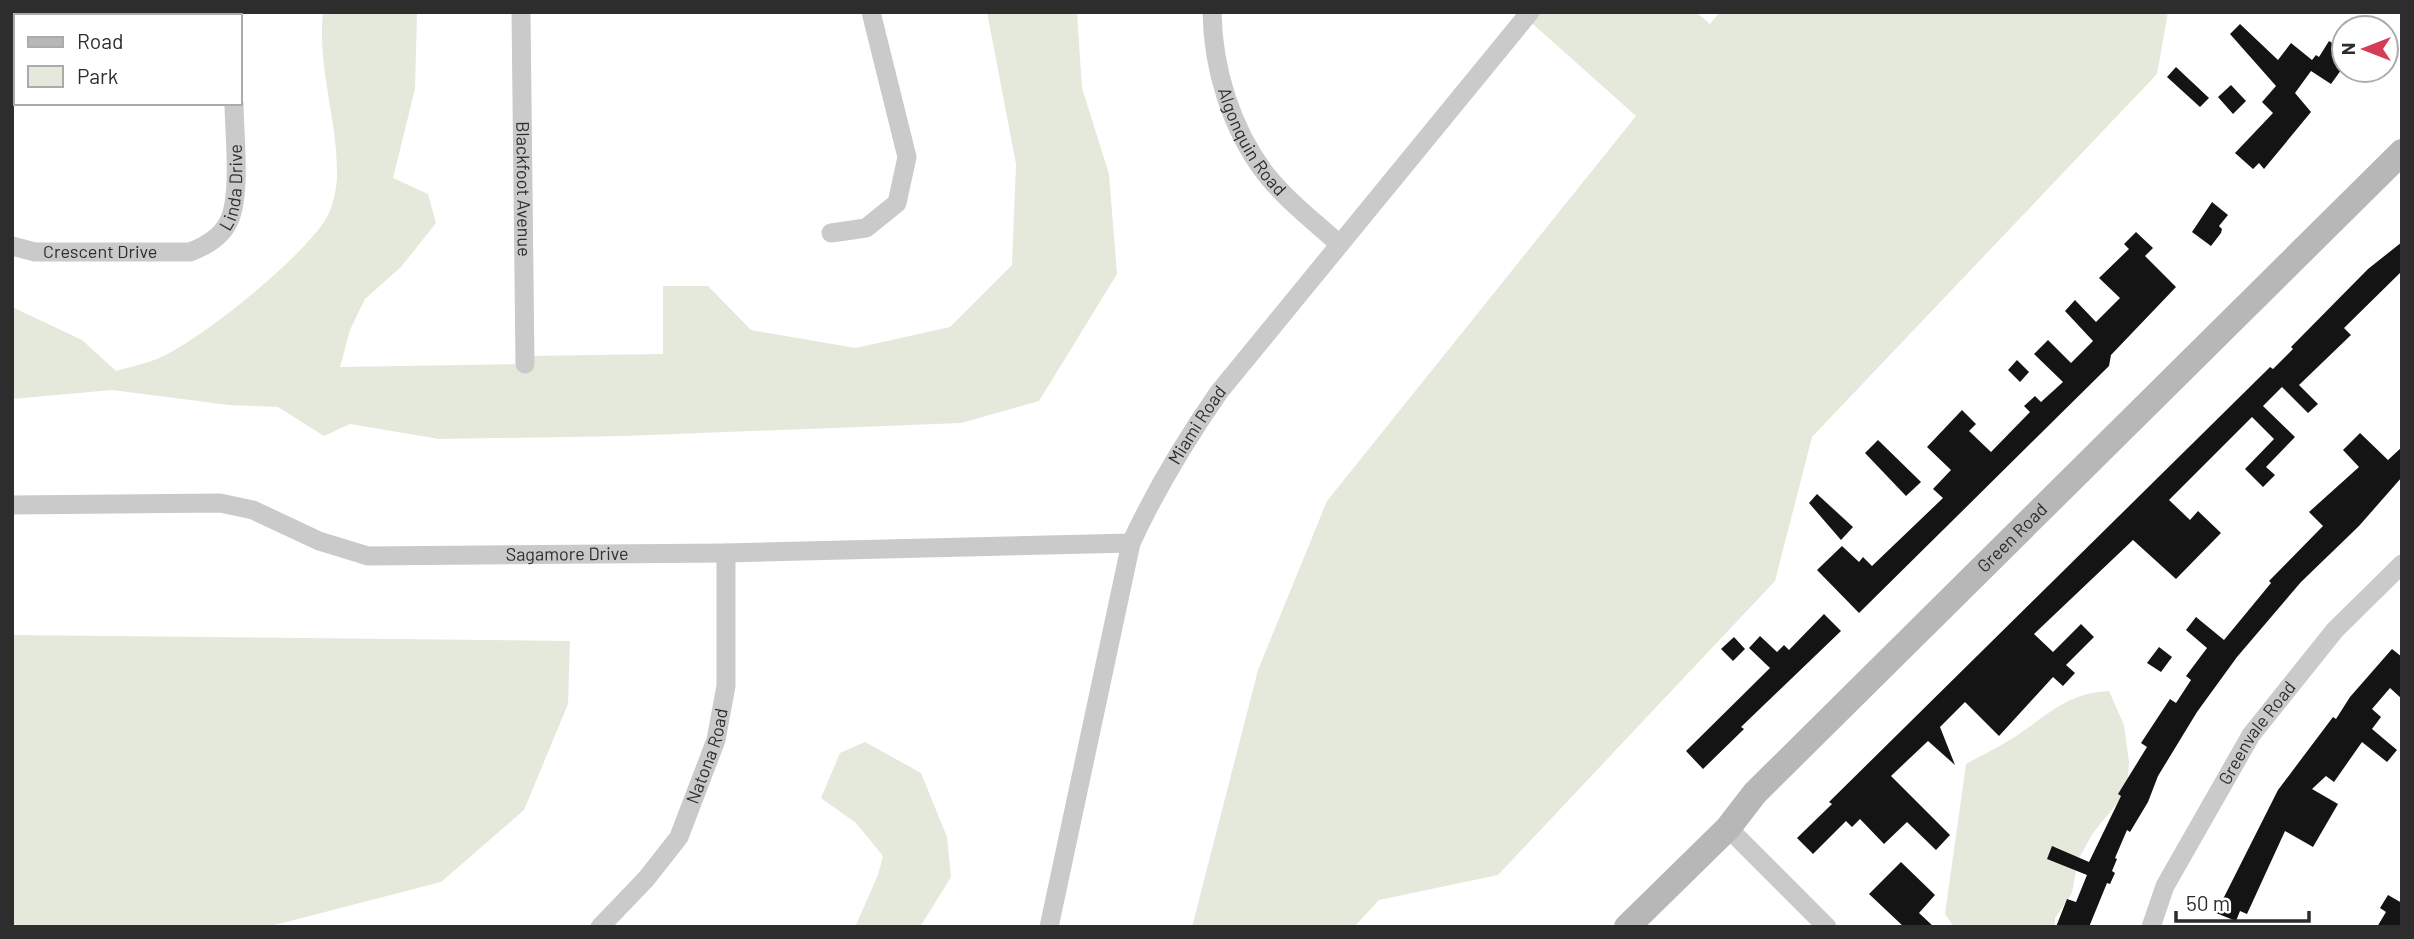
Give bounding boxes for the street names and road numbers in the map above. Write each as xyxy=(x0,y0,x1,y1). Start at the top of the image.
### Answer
street label: Algonquin Road xyxy=(1214,85,1291,200)
street label: Blackfoot Avenue xyxy=(512,121,536,257)
street label: Linda Drive xyxy=(214,144,246,234)
street label: Crescent Drive xyxy=(43,240,157,262)
street label: Miami Road xyxy=(1163,380,1230,468)
street label: Green Road xyxy=(1972,498,2051,577)
street label: Sagamore Drive xyxy=(506,542,629,565)
street label: Greenvale Road xyxy=(2213,676,2300,788)
street label: Natona Road xyxy=(681,706,732,807)

